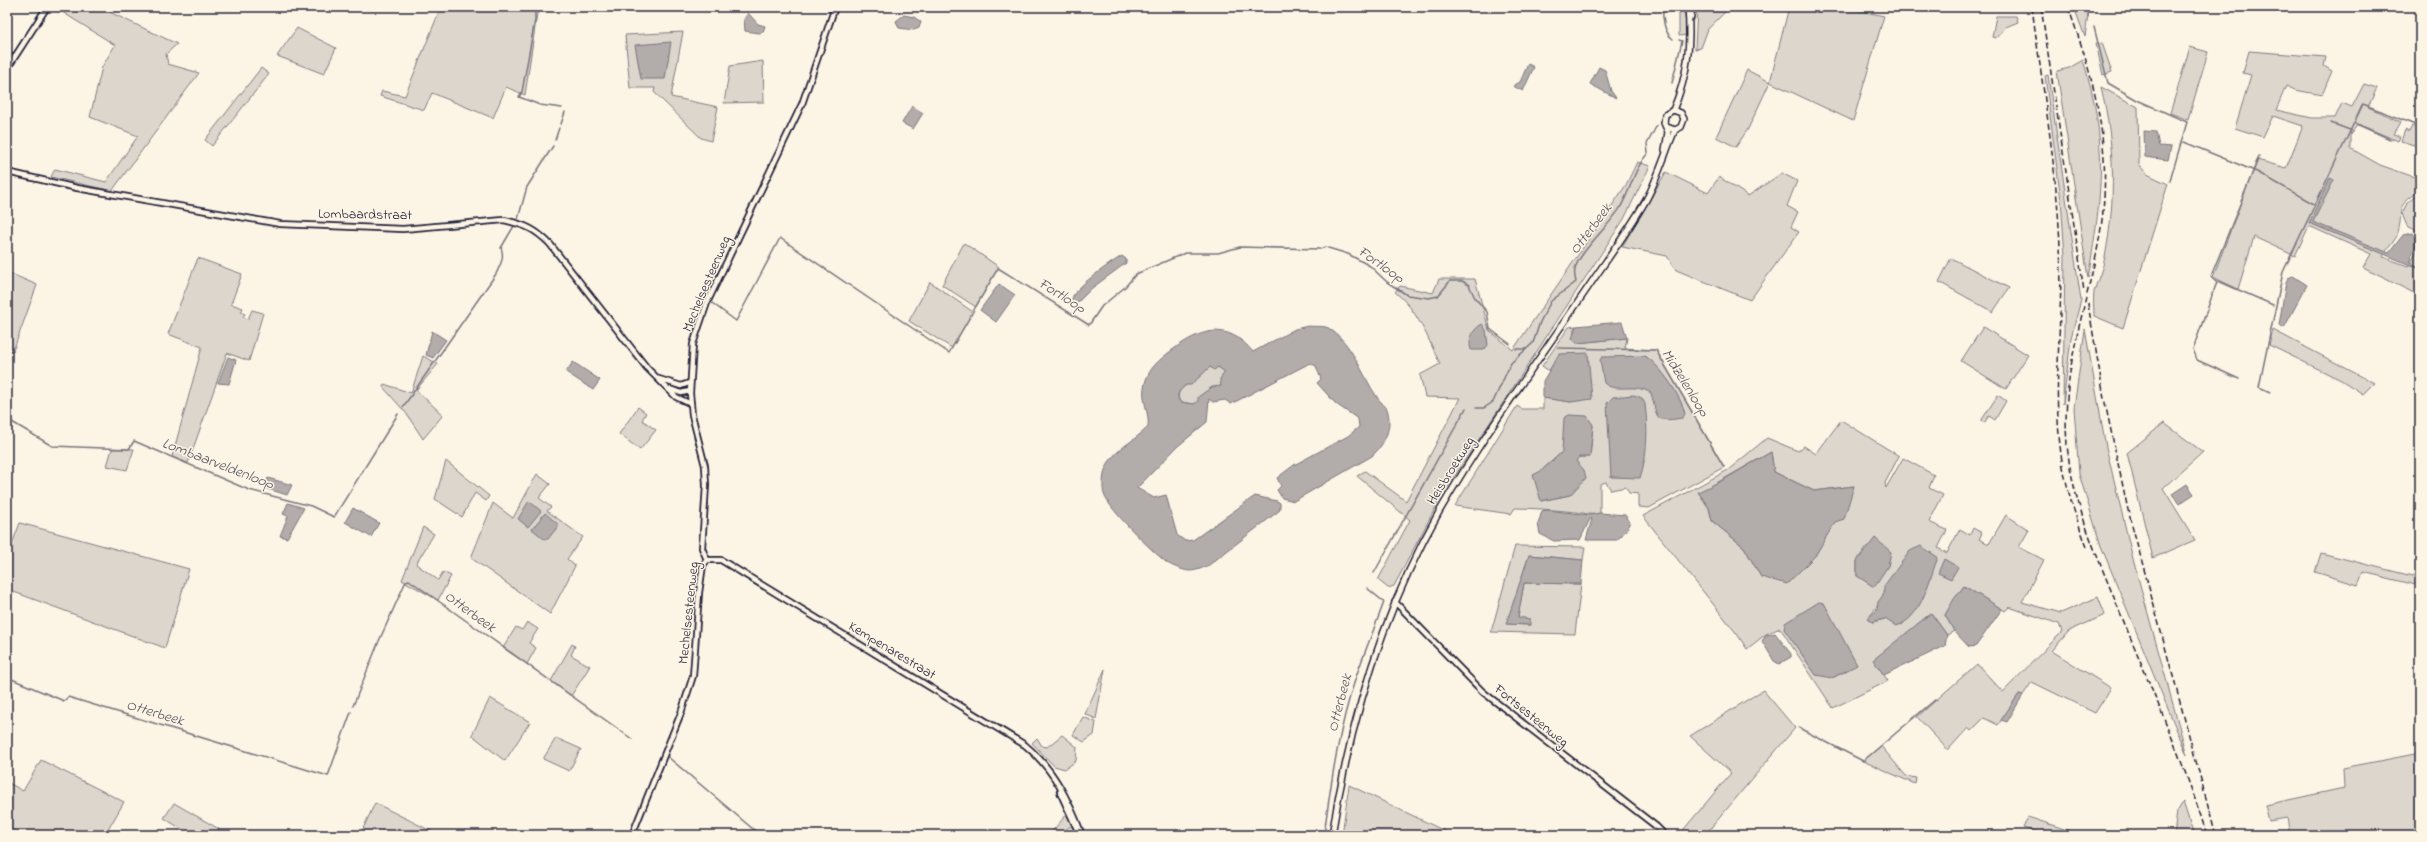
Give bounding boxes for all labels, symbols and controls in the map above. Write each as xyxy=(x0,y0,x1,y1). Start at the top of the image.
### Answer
water label: Otterbeek xyxy=(1564,198,1618,259)
street label: Lombaardstraat xyxy=(318,204,412,226)
street label: Mechelsesteenweg xyxy=(677,233,738,336)
water label: Fortloop xyxy=(1353,241,1409,289)
water label: Fortloop xyxy=(1034,273,1091,320)
water label: Midzelenloop xyxy=(1655,345,1715,422)
water label: Lombaarveldenloop xyxy=(159,433,278,496)
street label: Heisbroekweg xyxy=(1422,433,1481,510)
street label: Mechelsesteenweg xyxy=(673,561,706,665)
water label: Otterbeek xyxy=(440,586,502,639)
street label: Kempenarestraat xyxy=(844,617,940,686)
water label: Otterbeek xyxy=(1322,670,1359,734)
street label: Fortsesteenweg xyxy=(1488,679,1573,753)
water label: Otterbeek xyxy=(123,694,188,733)

